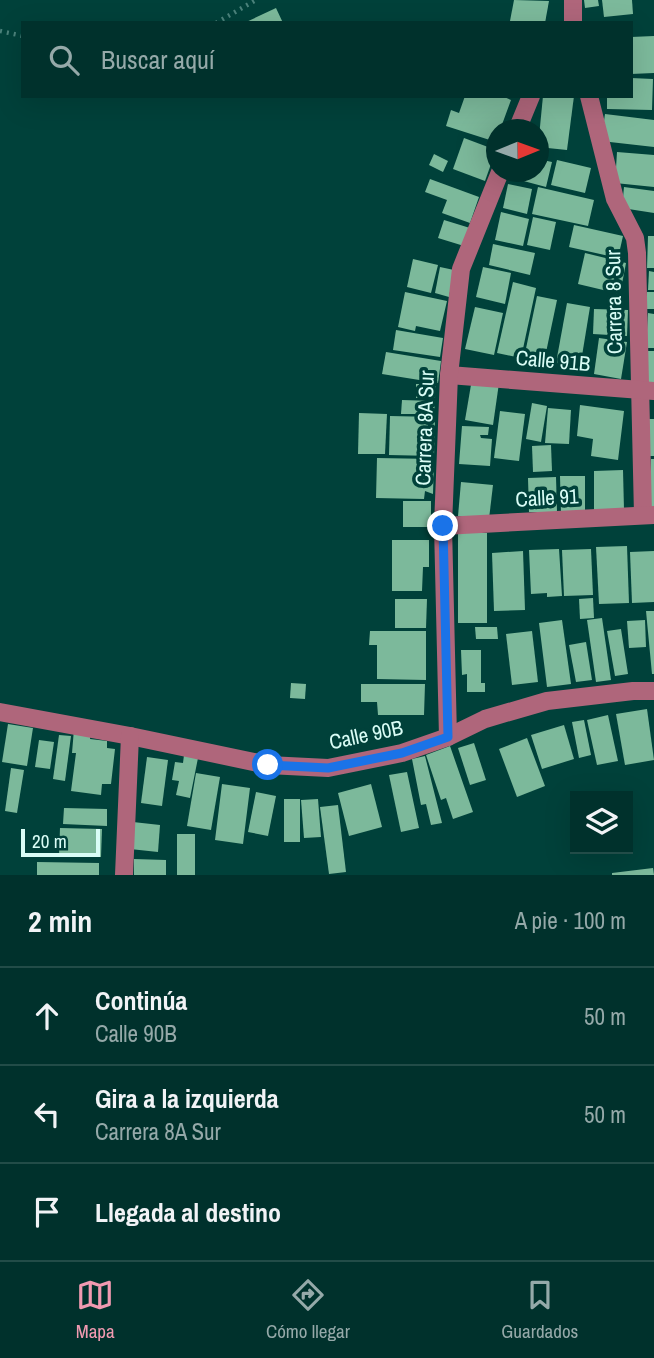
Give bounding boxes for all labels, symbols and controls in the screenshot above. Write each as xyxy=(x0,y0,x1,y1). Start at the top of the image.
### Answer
search box xyxy=(21,21,633,98)
icon: search xyxy=(45,41,83,79)
text: Buscar aquí xyxy=(101,42,215,77)
north arrow xyxy=(486,119,549,182)
street label: Carrera 8 Sur xyxy=(598,249,629,354)
street label: Calle 91B xyxy=(515,343,591,378)
street label: Carrera 8A Sur xyxy=(408,370,441,486)
street label: Calle 91 xyxy=(515,481,580,514)
route end xyxy=(427,510,458,541)
street label: Calle 90B xyxy=(326,713,405,756)
route start xyxy=(252,749,283,780)
map controls xyxy=(570,791,633,854)
button: layers xyxy=(570,791,633,854)
scale bar xyxy=(21,826,100,858)
text: 20 m xyxy=(32,828,67,854)
text: 2 min xyxy=(28,901,92,941)
text: A pie · 100 m xyxy=(515,905,626,936)
text: Continúa xyxy=(95,983,187,1018)
icon: ahead xyxy=(28,997,66,1035)
text: 50 m xyxy=(584,1001,626,1032)
text: Calle 90B xyxy=(95,1018,177,1049)
text: Gira a la izquierda xyxy=(95,1081,279,1116)
icon: left xyxy=(28,1095,66,1133)
text: 50 m xyxy=(584,1099,626,1130)
text: Carrera 8A Sur xyxy=(95,1116,221,1147)
icon: arrive xyxy=(28,1193,66,1231)
text: Llegada al destino xyxy=(95,1195,281,1230)
tab: Mapa xyxy=(76,1276,115,1344)
tab: Cómo llegar xyxy=(266,1276,350,1344)
tab: Guardados xyxy=(501,1276,578,1344)

